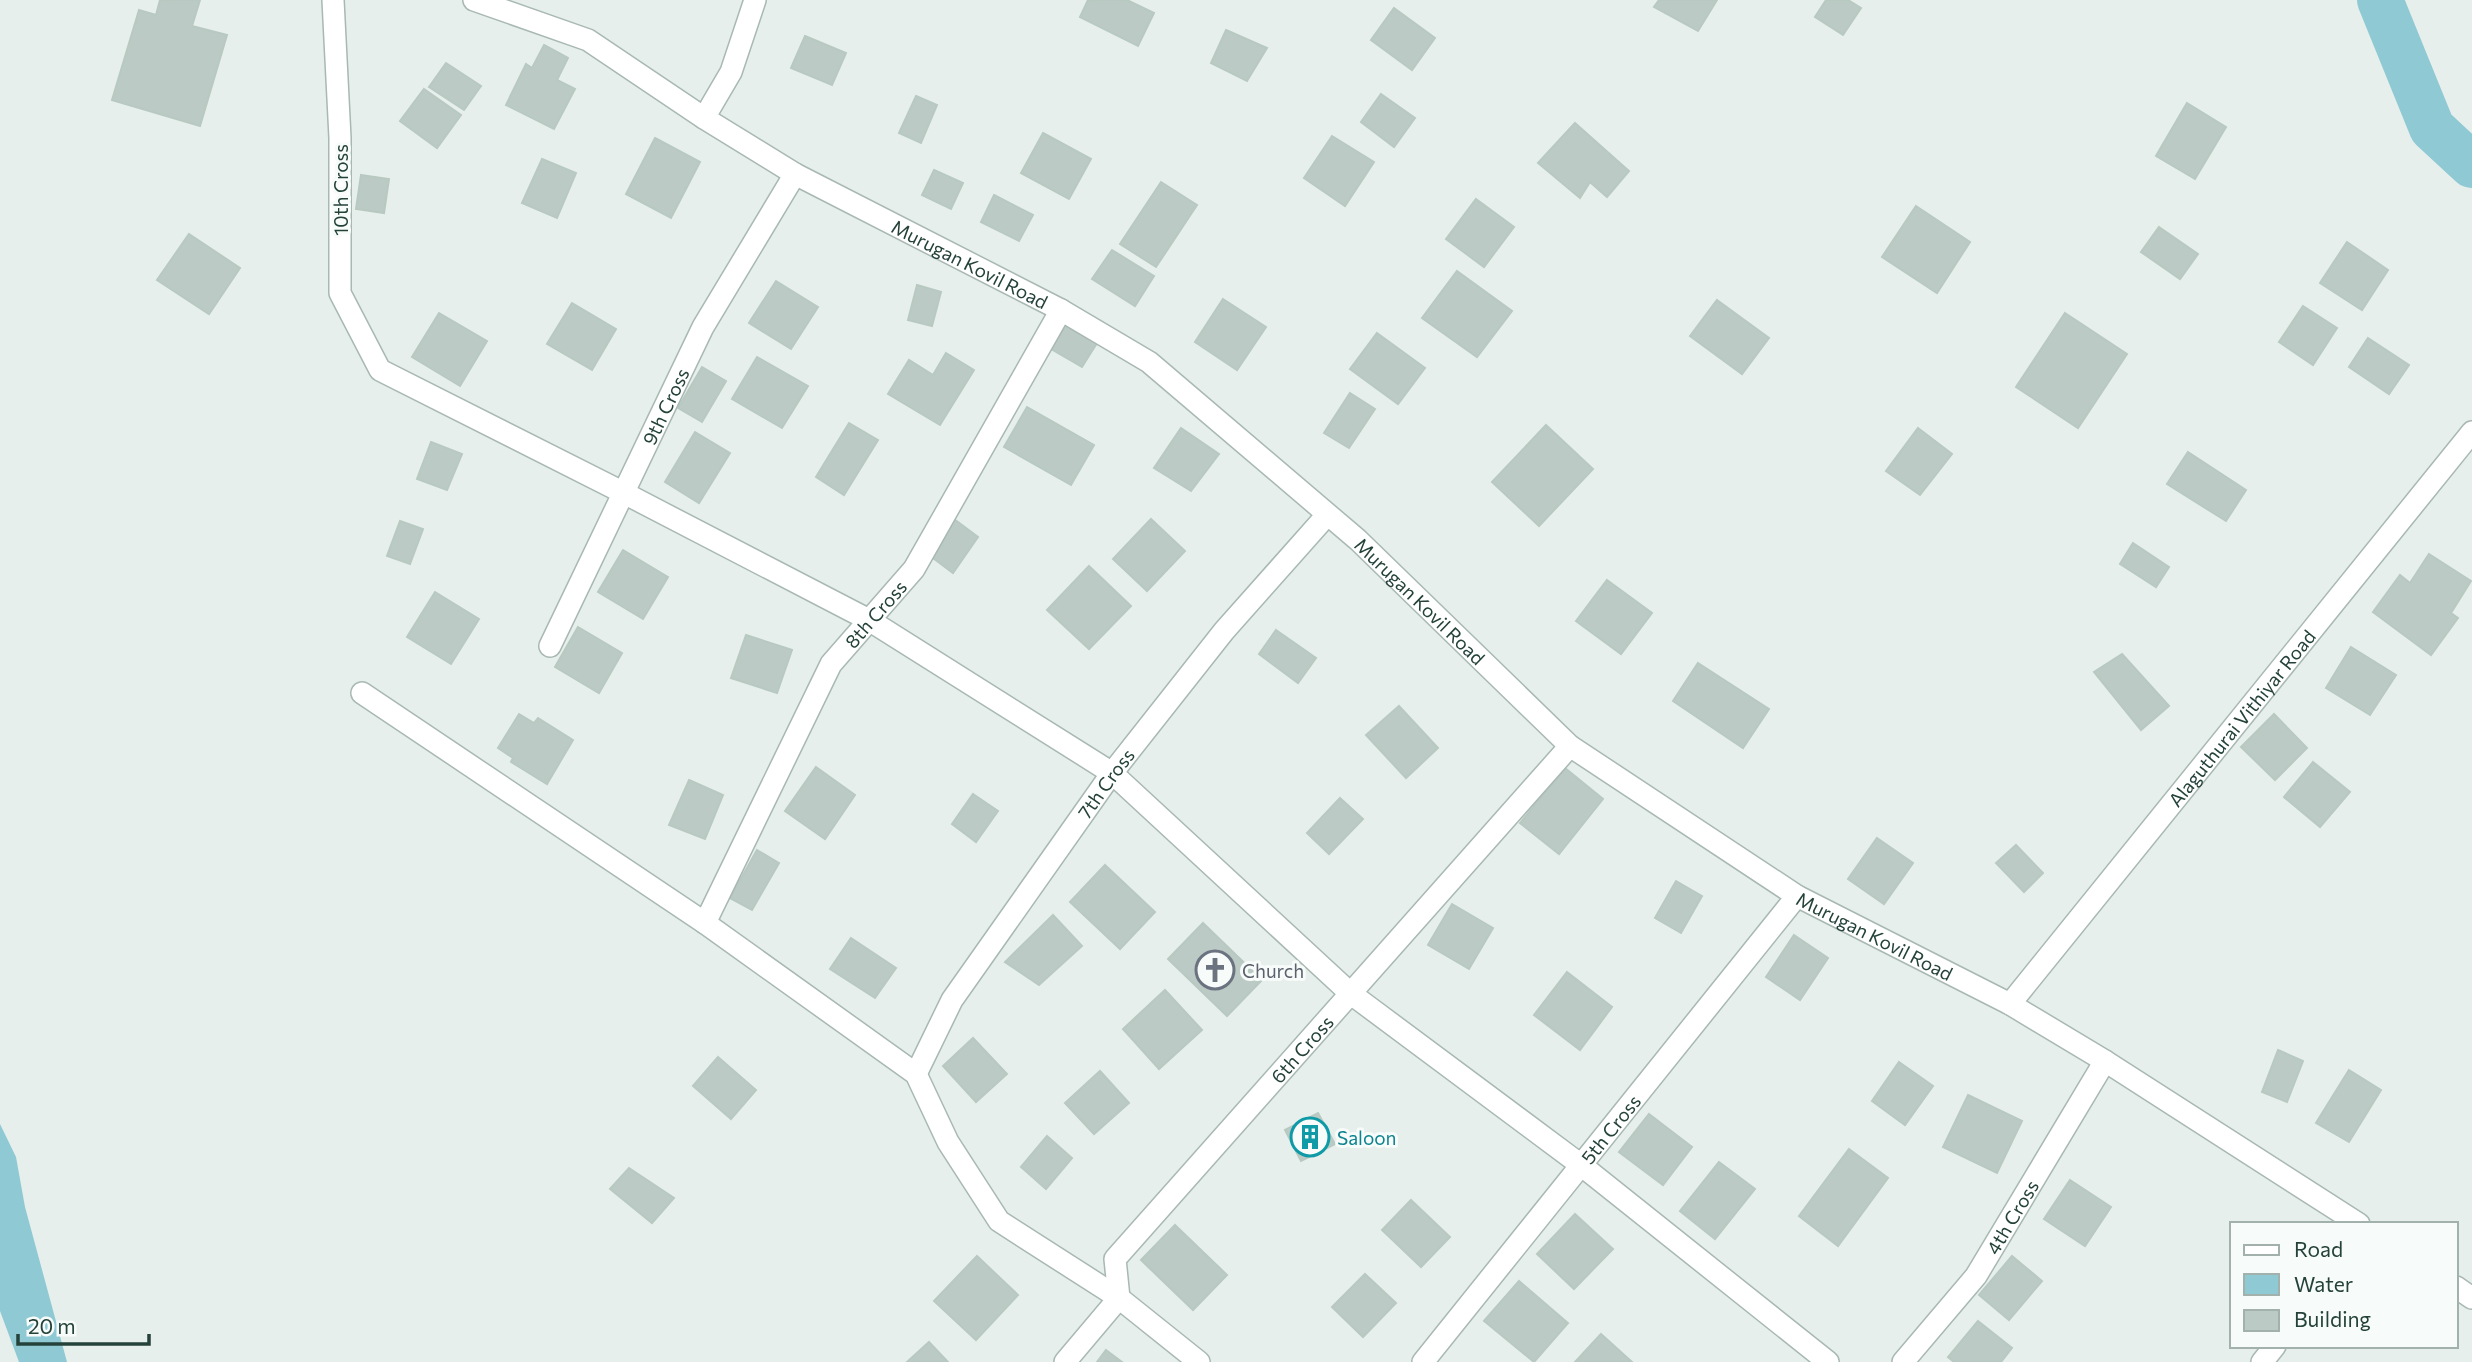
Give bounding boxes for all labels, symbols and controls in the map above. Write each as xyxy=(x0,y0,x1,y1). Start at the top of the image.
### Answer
street label: 10th Cross xyxy=(329,144,352,236)
street label: Murugan Kovil Road xyxy=(888,214,1052,313)
street label: 9th Cross xyxy=(637,364,693,448)
street label: Murugan Kovil Road xyxy=(1351,532,1490,669)
street label: 8th Cross xyxy=(839,575,911,652)
street label: Alaguthurai Vithiyar Road xyxy=(2163,625,2320,811)
street label: 7th Cross xyxy=(1072,743,1139,823)
street label: Murugan Kovil Road xyxy=(1793,886,1957,985)
church icon: Church xyxy=(1194,949,1236,991)
place label: Church xyxy=(1242,959,1304,982)
street label: 6th Cross xyxy=(1265,1010,1338,1087)
street label: 5th Cross xyxy=(1576,1090,1645,1168)
building icon: Saloon xyxy=(1289,1116,1331,1158)
place label: Saloon xyxy=(1337,1126,1397,1149)
street label: 4th Cross xyxy=(1981,1175,2043,1258)
legend xyxy=(2230,1222,2458,1348)
text: Road xyxy=(2294,1236,2343,1261)
text: Water xyxy=(2294,1271,2353,1296)
scale bar xyxy=(18,1302,149,1346)
text: Building xyxy=(2294,1306,2371,1331)
text: 20 m xyxy=(28,1313,76,1338)

